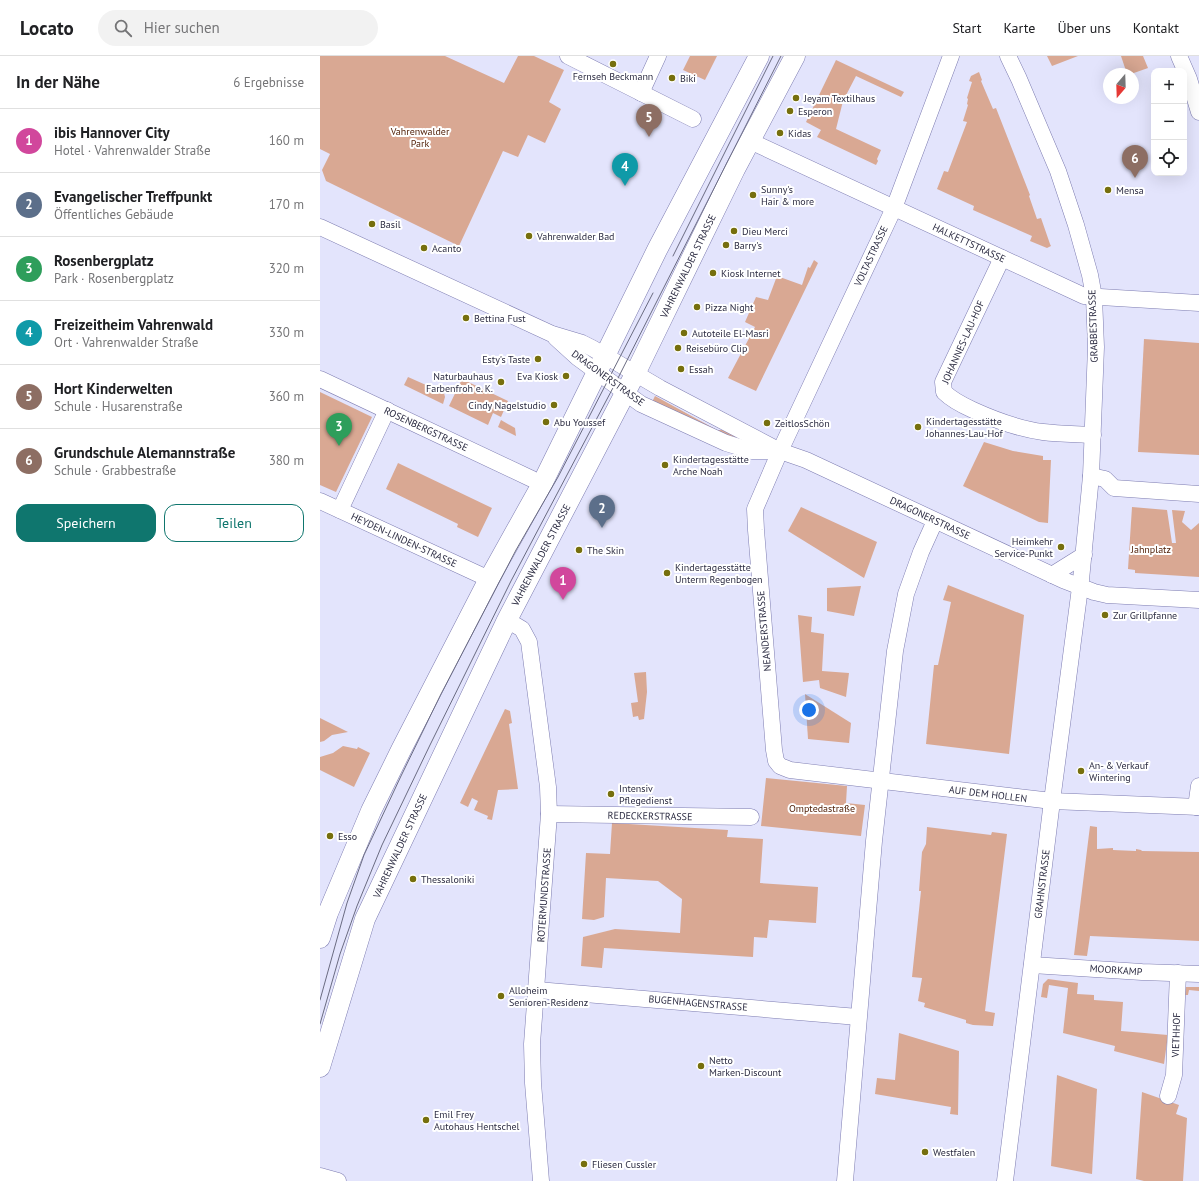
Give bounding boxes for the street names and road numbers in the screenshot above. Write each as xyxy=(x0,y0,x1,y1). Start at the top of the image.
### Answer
street label: VAHRENWALDER STRASSE xyxy=(657,212,719,321)
street label: HALKETTSTRASSE xyxy=(931,220,1007,266)
street label: VOLTASTRASSE xyxy=(851,224,891,289)
street label: GRABBESTRASSE xyxy=(1085,289,1101,363)
street label: JOHANNES-LAU-HOF xyxy=(938,298,987,387)
street label: DRAGONERSTRASSE xyxy=(569,347,647,409)
street label: ROSENBERGSTRASSE xyxy=(382,404,470,454)
street label: DRAGONERSTRASSE xyxy=(888,494,972,542)
street label: VAHRENWALDER STRASSE xyxy=(508,502,573,609)
street label: HEYDEN-LINDEN-STRASSE xyxy=(349,510,459,570)
street label: NEANDERSTRASSE xyxy=(754,590,774,672)
street label: AUF DEM HOLLEN xyxy=(948,783,1028,805)
street label: VAHRENWALDER STRASSE xyxy=(370,792,430,901)
street label: REDECKERSTRASSE xyxy=(608,809,692,823)
street label: ROTERMUNDSTRASSE xyxy=(534,847,554,943)
street label: GRAHNSTRASSE xyxy=(1031,849,1053,919)
street label: MOORKAMP xyxy=(1089,962,1143,978)
street label: BUGENHAGENSTRASSE xyxy=(648,992,748,1014)
street label: VIETHHOF xyxy=(1169,1012,1183,1059)

